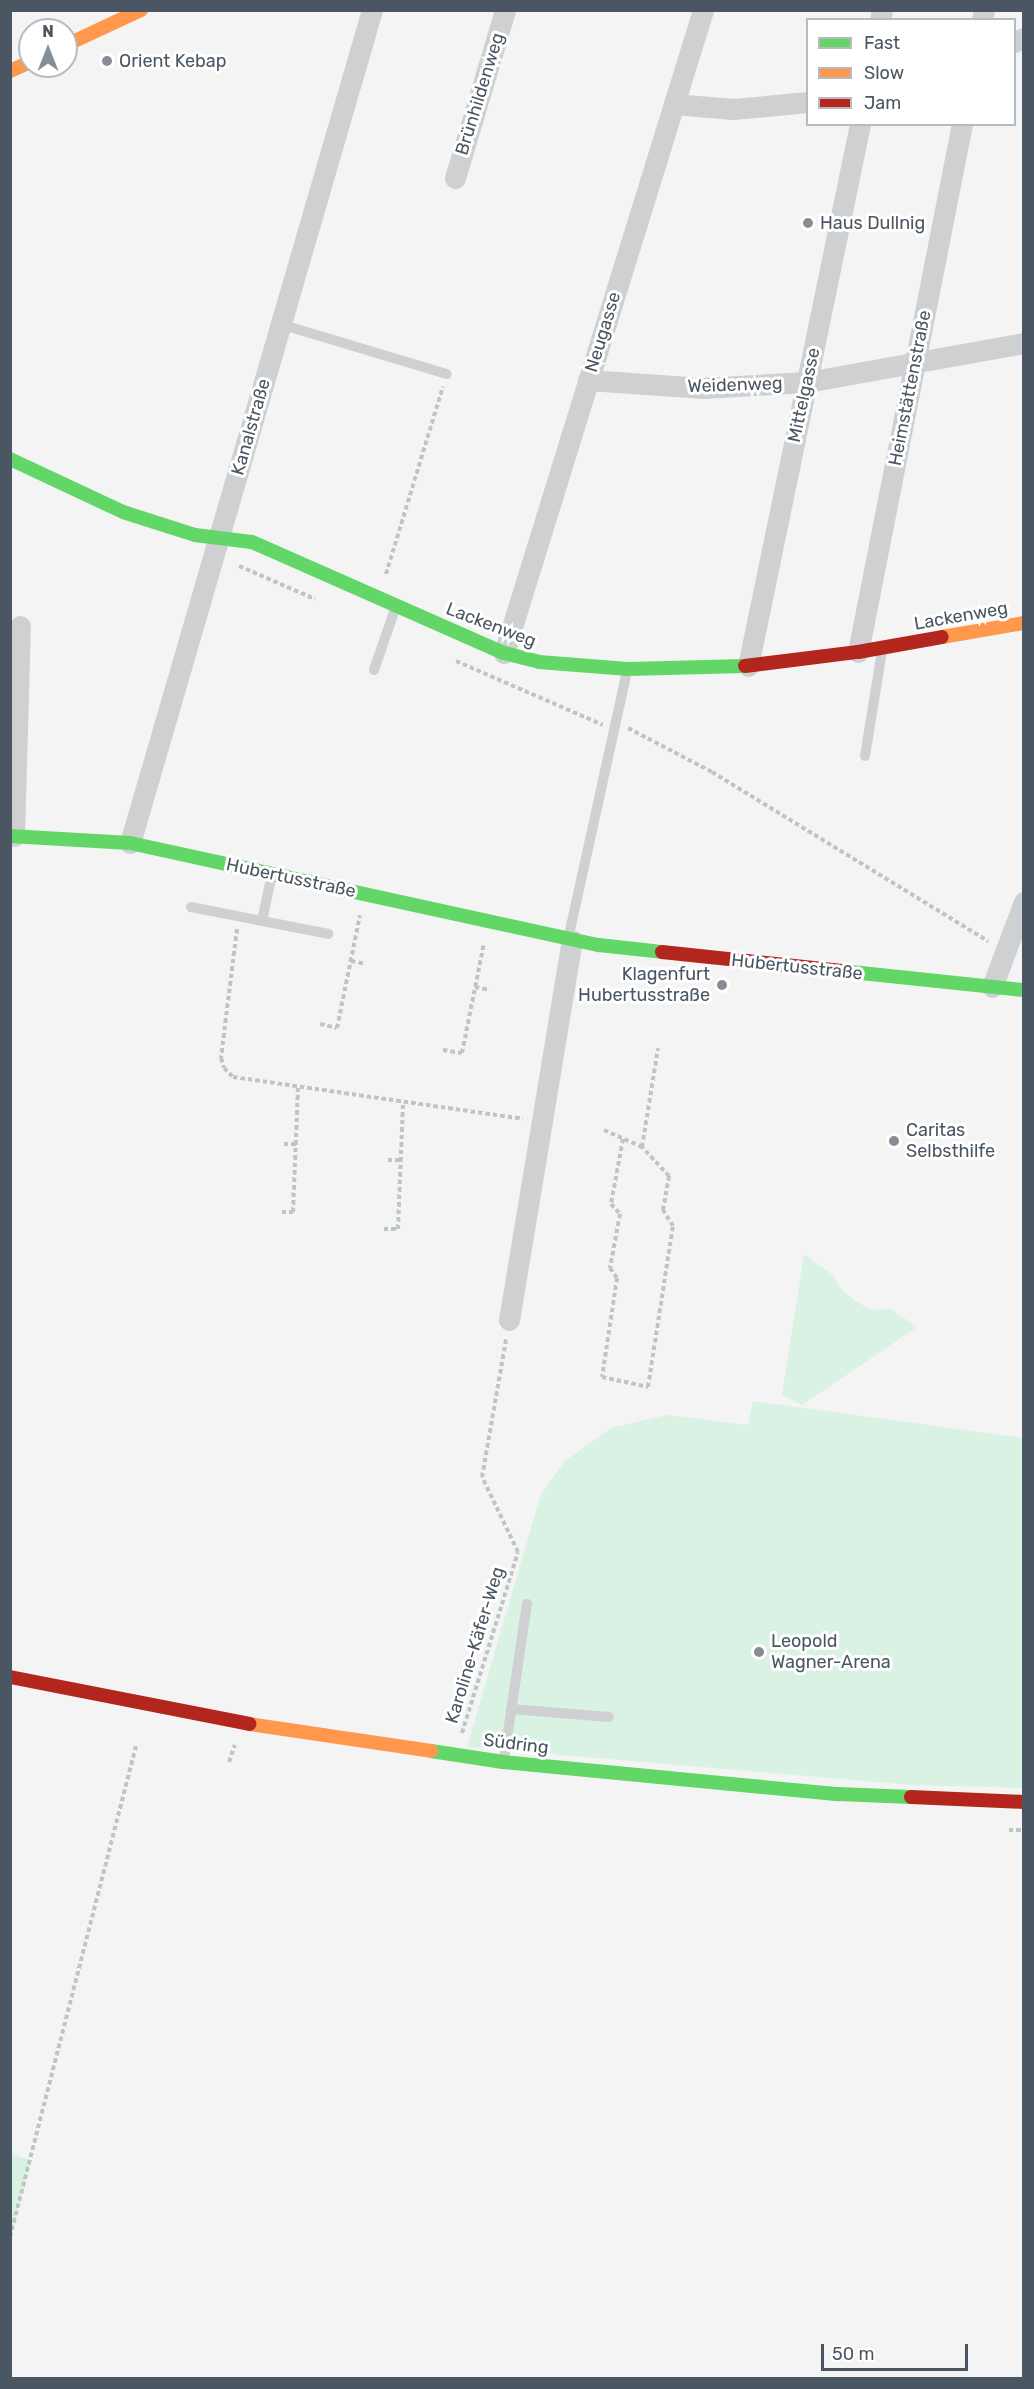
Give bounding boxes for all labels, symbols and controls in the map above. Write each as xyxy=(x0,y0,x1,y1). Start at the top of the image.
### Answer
north arrow xyxy=(18,18,78,78)
legend xyxy=(806,18,1016,126)
text: N xyxy=(42,22,54,41)
street label: Brünhildenweg xyxy=(451,30,509,158)
text: Fast xyxy=(864,32,900,54)
place label: Orient Kebap xyxy=(119,50,226,72)
marker: Orient Kebap xyxy=(100,54,114,68)
text: Slow xyxy=(864,62,904,84)
text: Jam xyxy=(864,92,901,114)
place label: Haus Dullnig xyxy=(820,212,925,234)
marker: Haus Dullnig xyxy=(801,216,815,230)
street label: Neugasse xyxy=(581,289,625,375)
street label: Heimstättenstraße xyxy=(884,308,936,468)
street label: Mittelgasse xyxy=(783,346,825,444)
street label: Weidenweg xyxy=(687,373,783,397)
street label: Kanalstraße xyxy=(227,376,275,478)
street label: Lackenweg xyxy=(912,597,1010,635)
street label: Lackenweg xyxy=(443,598,539,652)
street label: Hubertusstraße xyxy=(224,854,358,902)
street label: Hubertusstraße xyxy=(730,949,864,985)
place label: Klagenfurt Hubertusstraße xyxy=(578,964,710,1006)
marker: Klagenfurt Hubertusstraße xyxy=(715,978,729,992)
place label: Caritas Selbsthilfe xyxy=(906,1120,995,1162)
marker: Caritas Selbsthilfe xyxy=(887,1134,901,1148)
street label: Karoline-Käfer-Weg xyxy=(441,1564,509,1726)
place label: Leopold Wagner-Arena xyxy=(771,1631,891,1674)
marker: Leopold Wagner-Arena xyxy=(752,1645,766,1659)
street label: Südring xyxy=(482,1729,550,1759)
scale bar xyxy=(824,2332,971,2370)
text: 50 m xyxy=(832,2343,875,2365)

